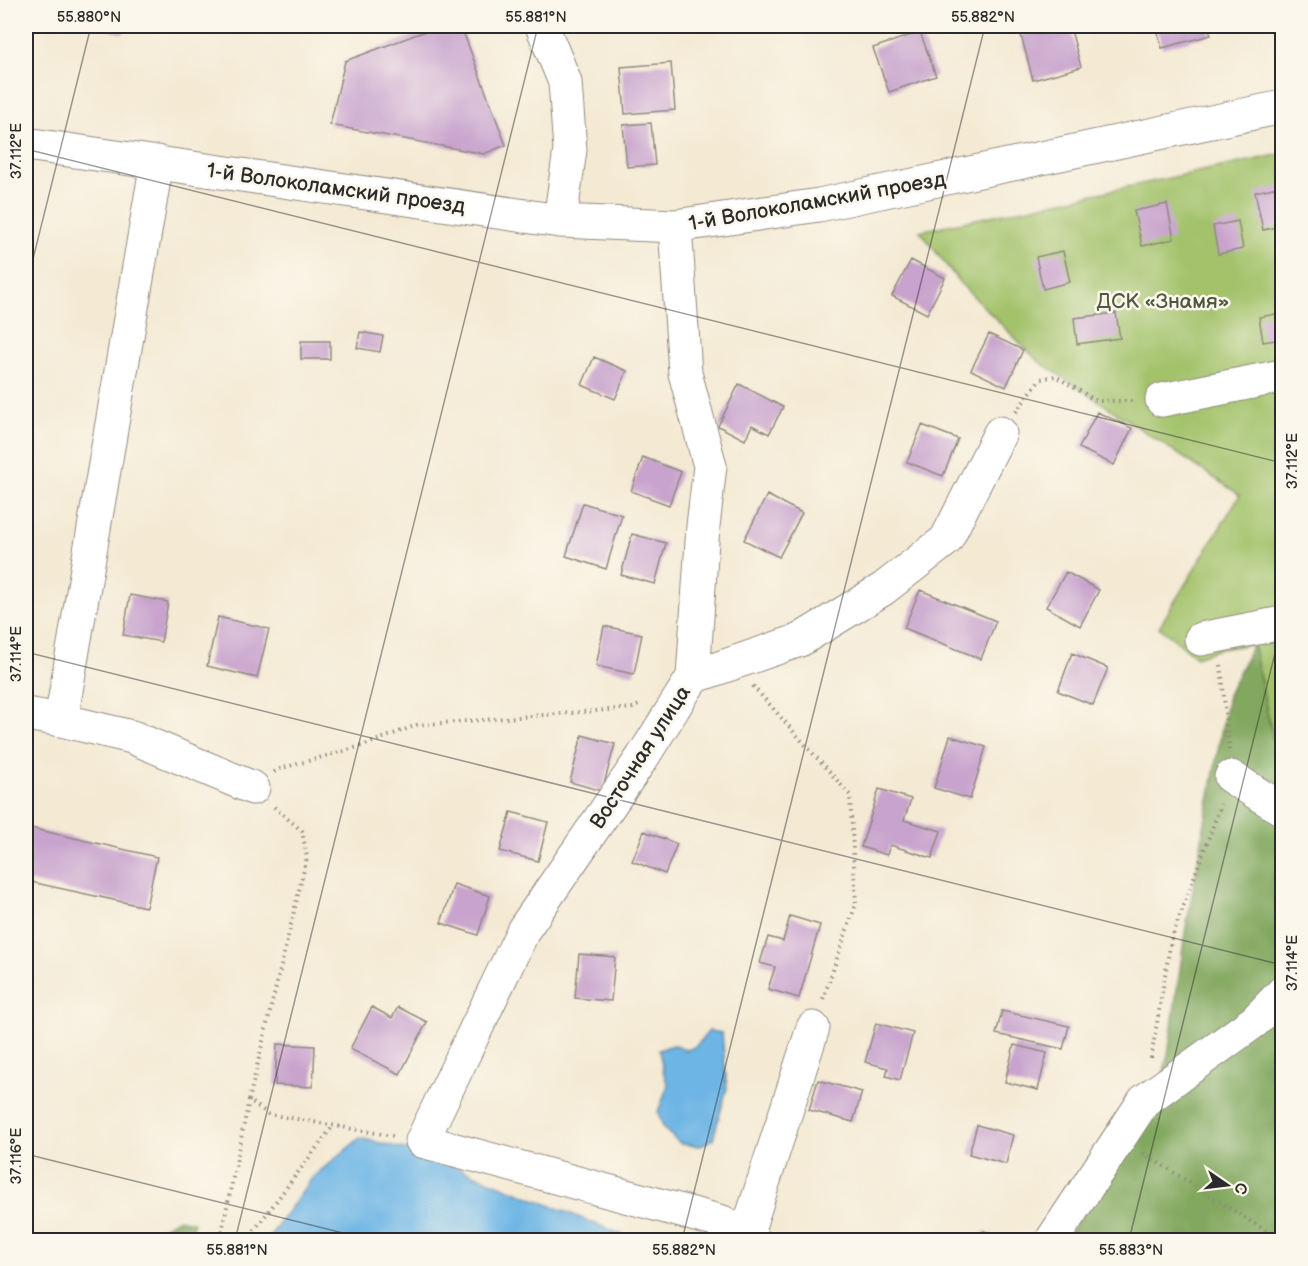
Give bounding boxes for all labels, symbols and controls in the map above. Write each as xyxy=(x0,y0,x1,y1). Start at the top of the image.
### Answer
text: 55.880°N xyxy=(57,8,121,27)
text: 55.881°N xyxy=(505,8,567,27)
text: 55.882°N xyxy=(951,8,1015,27)
text: 37.112°E xyxy=(7,123,26,179)
street label: 1-й Волоколамский проезд xyxy=(205,158,467,219)
street label: 1-й Волоколамский проезд xyxy=(687,167,948,236)
park label: ДСК «Знамя» xyxy=(1097,289,1229,314)
text: 37.112°E xyxy=(1283,433,1302,489)
text: 37.114°E xyxy=(7,626,26,682)
street label: Восточная улица xyxy=(585,681,696,833)
text: 37.114°E xyxy=(1283,935,1302,991)
text: 37.116°E xyxy=(7,1127,26,1184)
north arrow xyxy=(1197,1155,1257,1215)
text: С xyxy=(1230,1181,1251,1196)
text: 55.881°N xyxy=(206,1241,268,1260)
text: 55.882°N xyxy=(652,1241,716,1260)
text: 55.883°N xyxy=(1099,1241,1163,1260)

